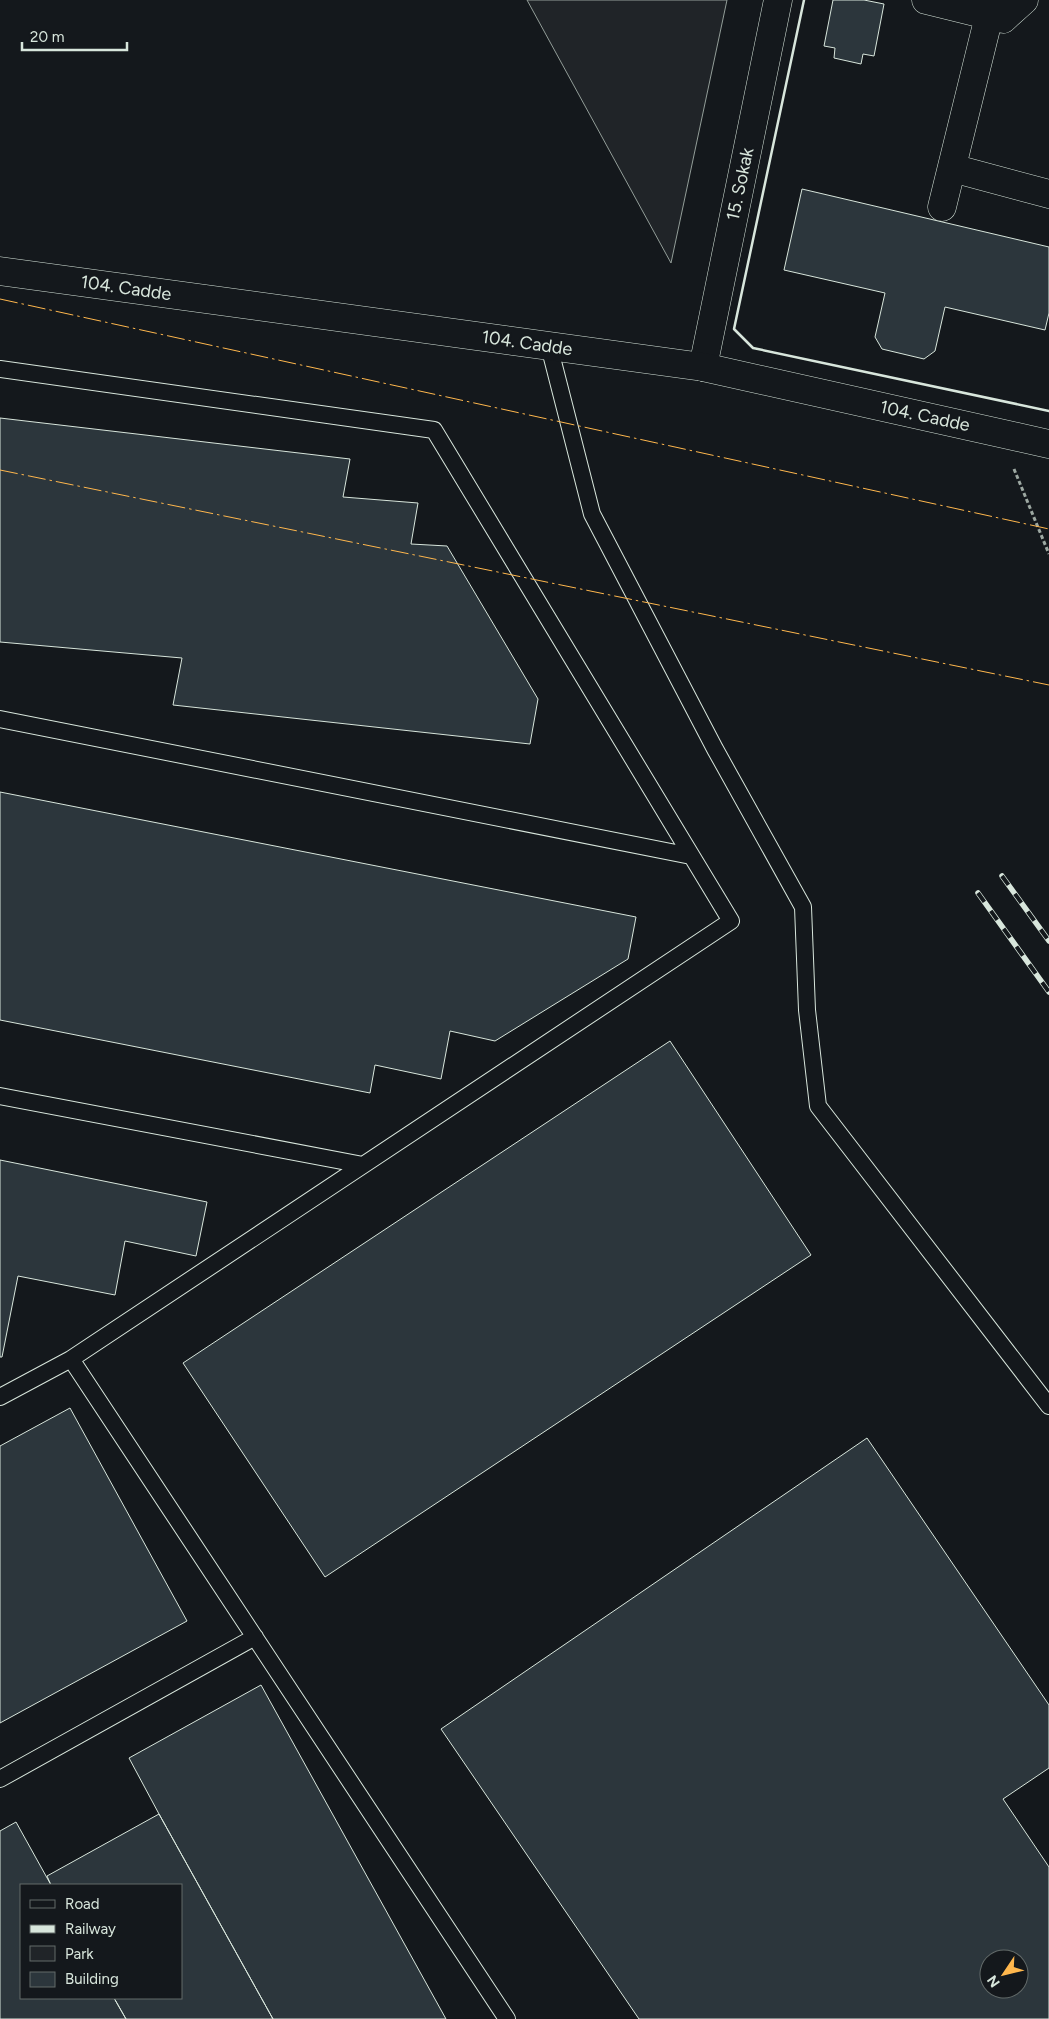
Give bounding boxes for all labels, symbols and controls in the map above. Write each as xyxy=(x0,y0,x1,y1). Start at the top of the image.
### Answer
scale bar xyxy=(22,20,128,52)
text: 20 m xyxy=(30,28,64,46)
street label: 15. Sokak xyxy=(722,145,758,222)
street label: 104. Cadde xyxy=(79,271,173,305)
street label: 104. Cadde xyxy=(480,326,574,360)
street label: 104. Cadde xyxy=(878,396,972,436)
legend xyxy=(20,1884,182,1999)
text: Road xyxy=(65,1895,100,1913)
text: Railway xyxy=(65,1920,116,1938)
text: Park xyxy=(65,1945,94,1963)
north arrow xyxy=(979,1949,1029,1999)
text: Building xyxy=(65,1970,119,1988)
text: N xyxy=(984,1972,1004,1990)

